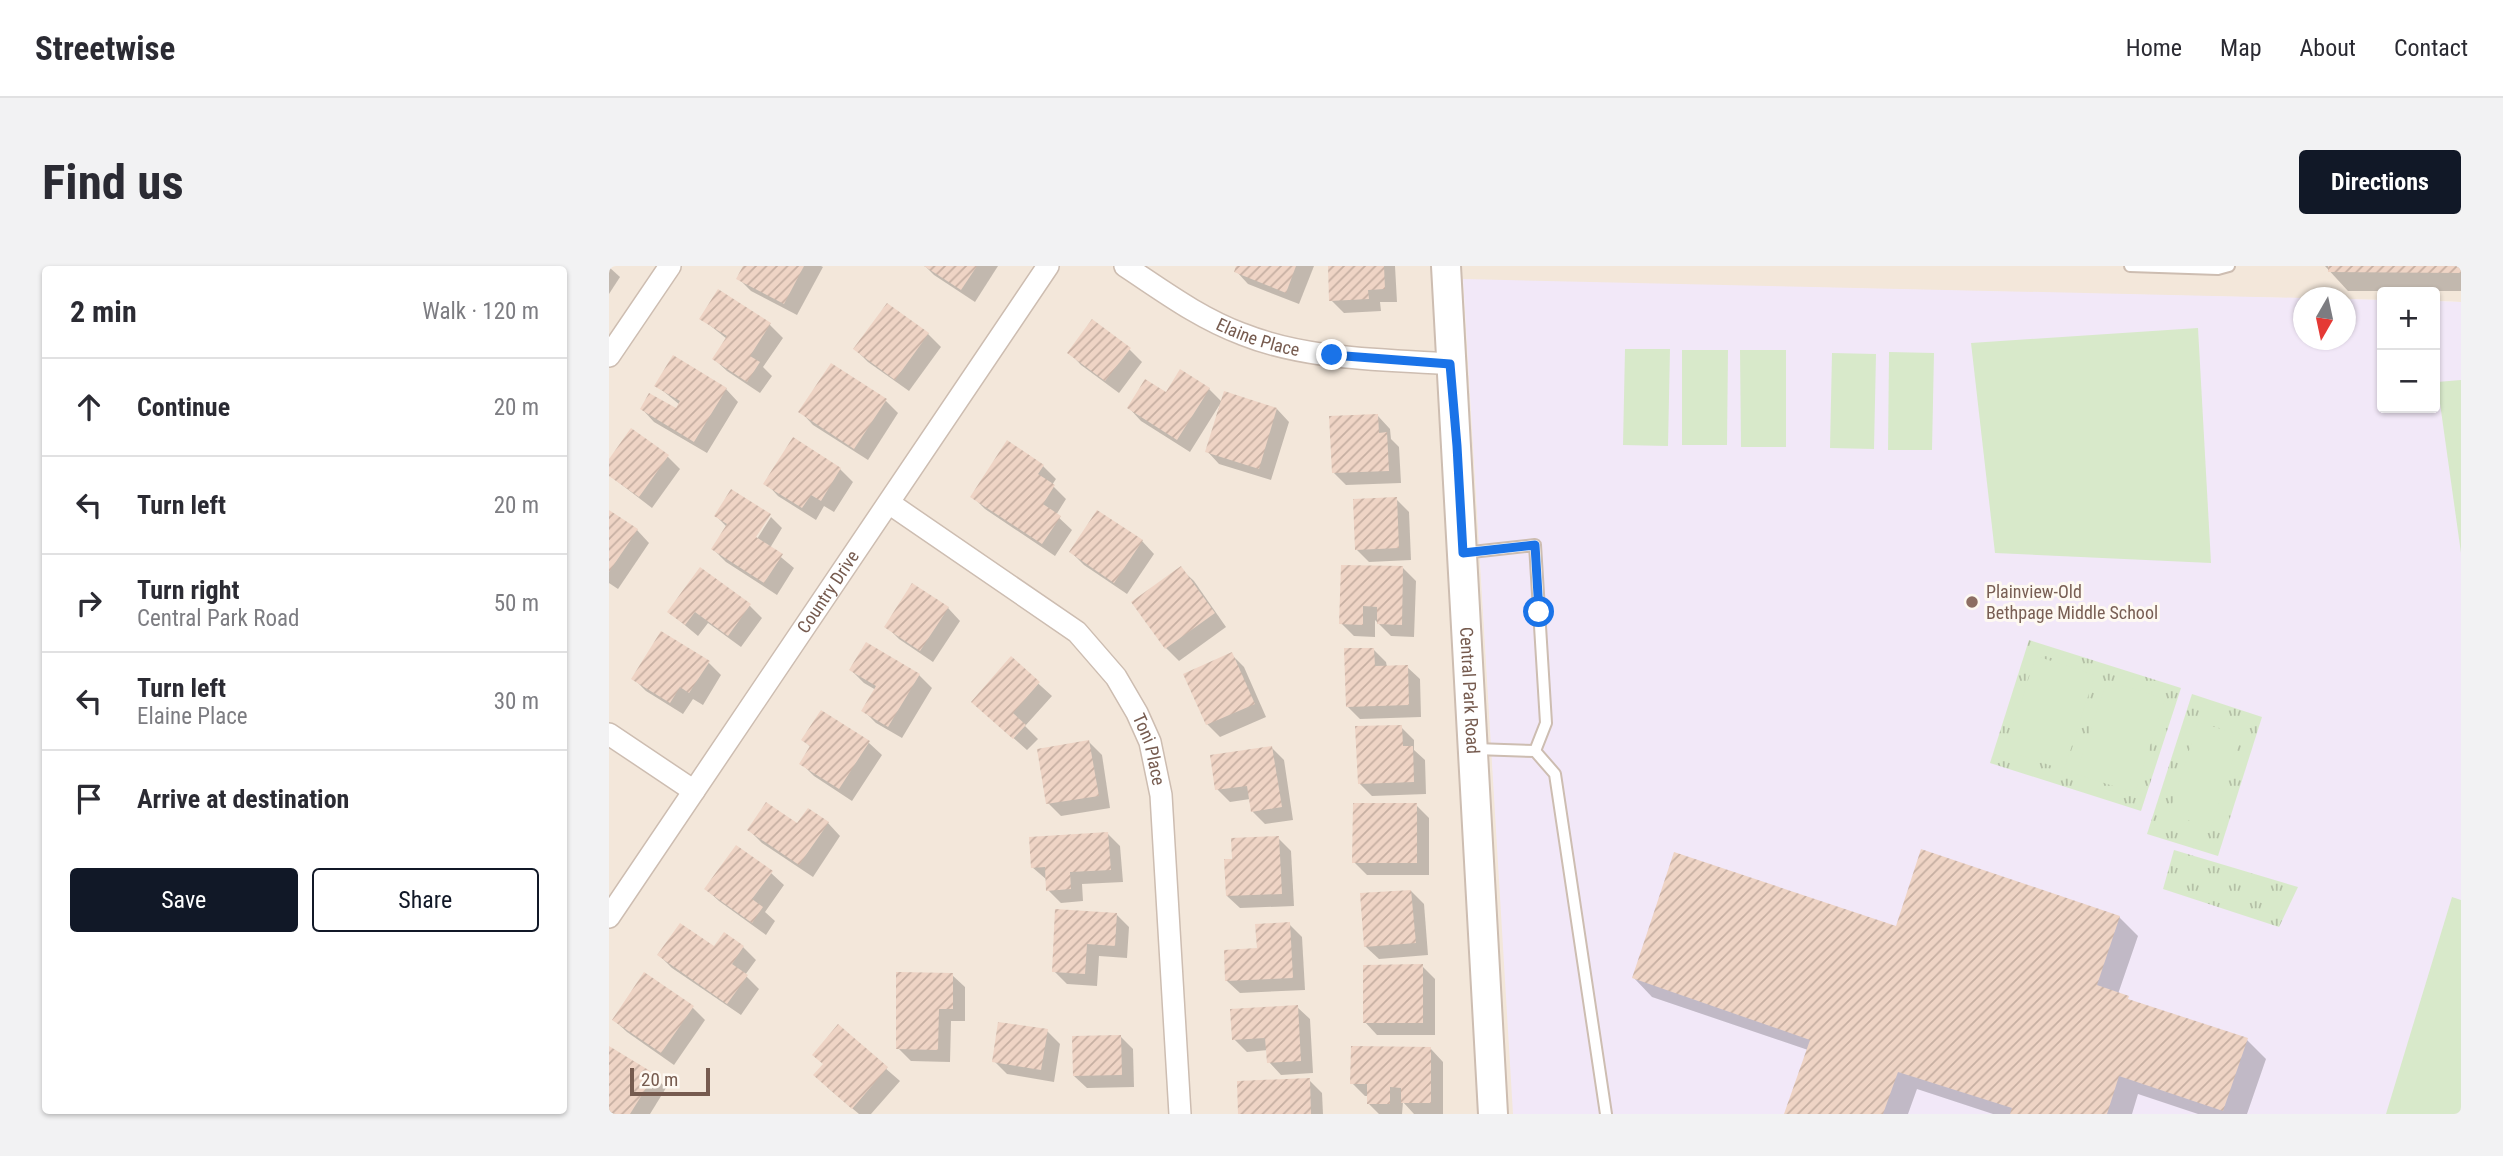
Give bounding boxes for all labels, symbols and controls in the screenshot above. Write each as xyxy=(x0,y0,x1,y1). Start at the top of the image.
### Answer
text: Streetwise xyxy=(35,29,175,68)
text: Home xyxy=(2126,34,2182,62)
text: Map xyxy=(2220,34,2262,62)
text: About xyxy=(2300,34,2356,62)
text: Contact xyxy=(2394,34,2468,62)
button: Directions xyxy=(2299,150,2461,214)
text: Find us xyxy=(42,154,184,211)
north arrow xyxy=(2293,287,2356,350)
map controls xyxy=(2377,287,2440,413)
button: + xyxy=(2377,287,2440,350)
text: 2 min xyxy=(70,294,137,329)
text: Walk · 120 m xyxy=(422,298,539,325)
street label: Elaine Place xyxy=(1213,313,1302,360)
route end xyxy=(1316,339,1347,370)
button: − xyxy=(2377,350,2440,413)
icon: ahead xyxy=(70,388,108,426)
text: Continue xyxy=(137,392,230,422)
text: 20 m xyxy=(494,394,539,421)
icon: left xyxy=(70,486,108,524)
text: Turn left xyxy=(137,490,226,520)
text: 20 m xyxy=(494,492,539,519)
street label: Country Drive xyxy=(792,546,863,637)
text: Turn right xyxy=(137,575,239,605)
place label: Plainview-Old Bethpage Middle School xyxy=(1986,581,2158,623)
icon: right xyxy=(70,584,108,622)
text: 50 m xyxy=(494,590,539,617)
marker: Plainview-Old Bethpage Middle School xyxy=(1964,594,1980,610)
route start xyxy=(1523,596,1554,627)
text: Central Park Road xyxy=(137,605,299,632)
street label: Central Park Road xyxy=(1456,626,1484,754)
text: Turn left xyxy=(137,673,226,703)
icon: left xyxy=(70,682,108,720)
text: 30 m xyxy=(494,688,539,715)
text: Elaine Place xyxy=(137,703,248,730)
street label: Toni Place xyxy=(1129,710,1170,787)
icon: arrive xyxy=(70,780,108,818)
text: Arrive at destination xyxy=(137,784,349,814)
button: Save xyxy=(70,868,298,932)
button: Share xyxy=(312,868,539,932)
scale bar xyxy=(630,1065,711,1097)
text: 20 m xyxy=(641,1068,678,1091)

